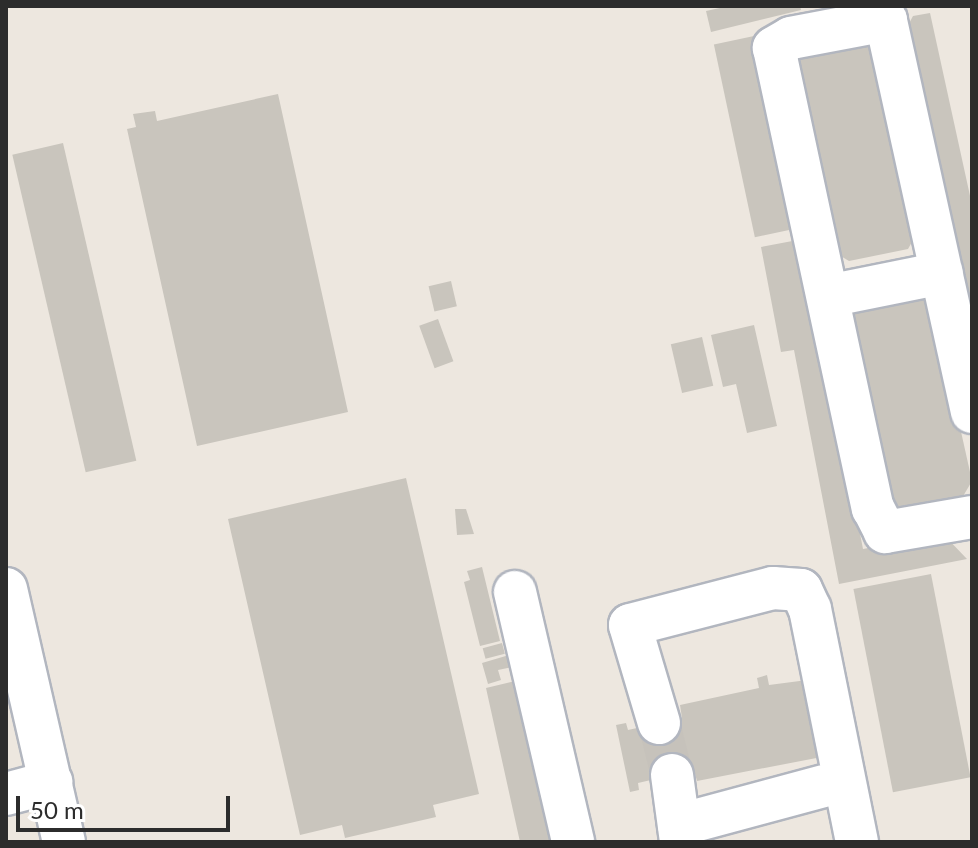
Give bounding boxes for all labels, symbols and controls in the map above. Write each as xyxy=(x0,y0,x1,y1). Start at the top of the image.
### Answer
scale bar xyxy=(20,780,234,830)
text: 50 m xyxy=(30,795,84,824)

